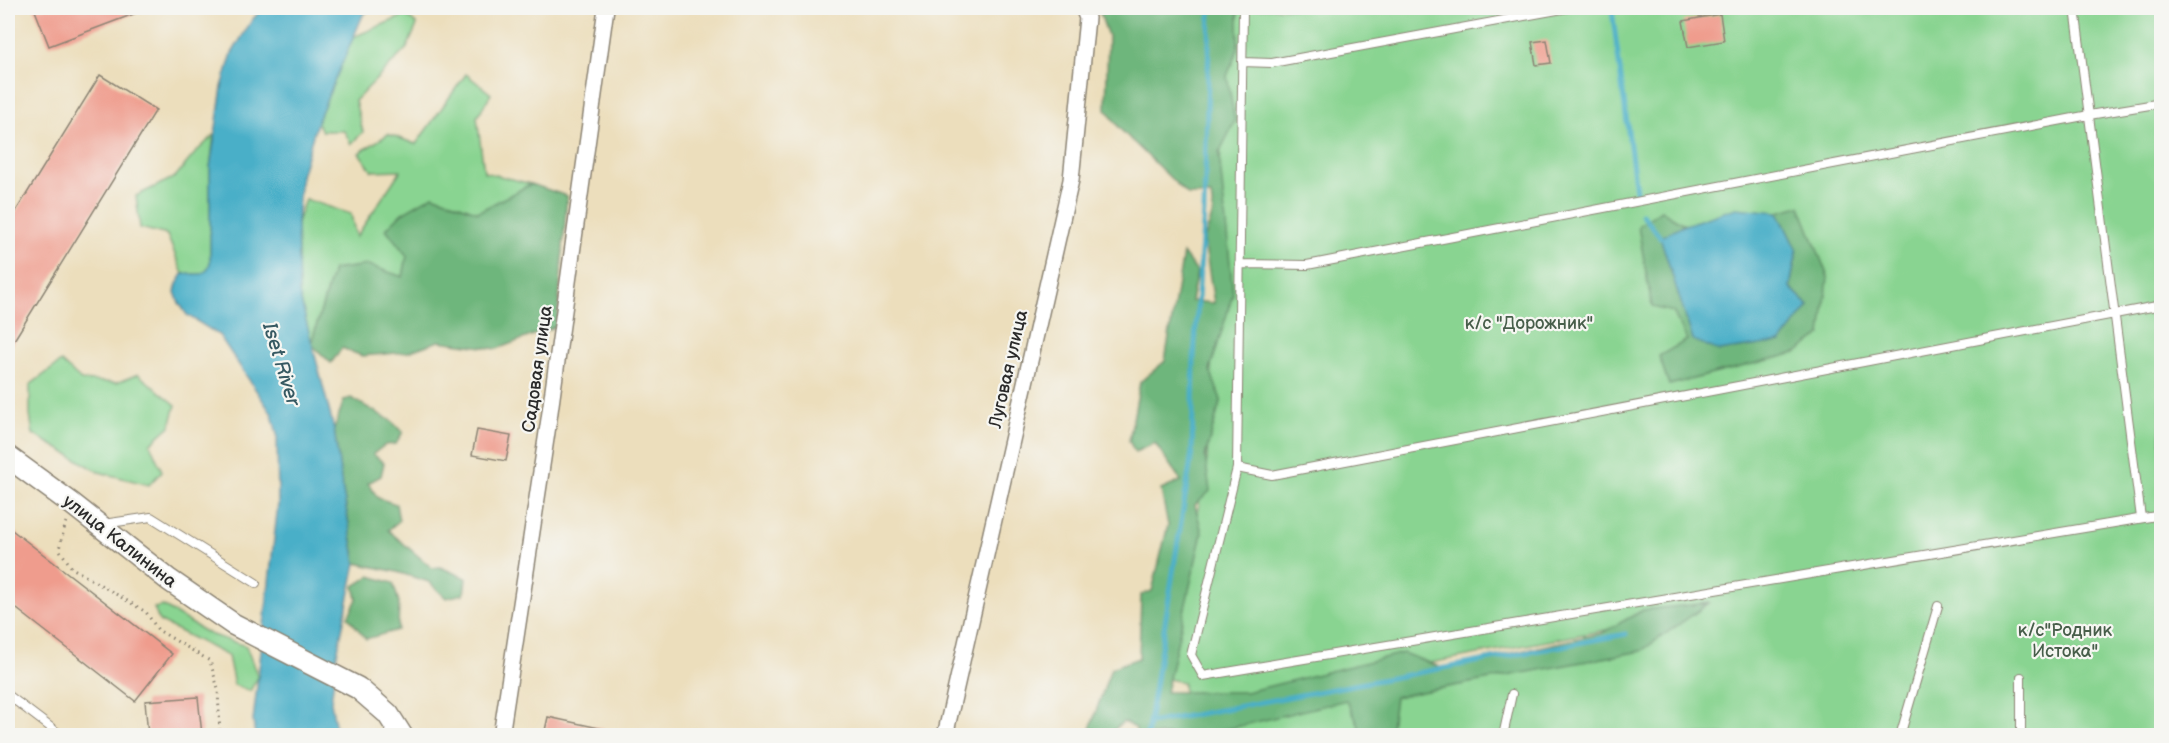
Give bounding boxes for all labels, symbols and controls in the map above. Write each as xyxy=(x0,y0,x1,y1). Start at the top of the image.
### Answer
street label: Садовая улица xyxy=(518,304,557,434)
street label: Луговая улица xyxy=(984,308,1032,431)
park label: к/с "Дорожник" xyxy=(1465,313,1593,334)
water label: Iset River xyxy=(257,319,306,410)
street label: улица Калинина xyxy=(59,491,181,592)
park label: к/с"Родник Истока" xyxy=(2018,620,2113,662)

